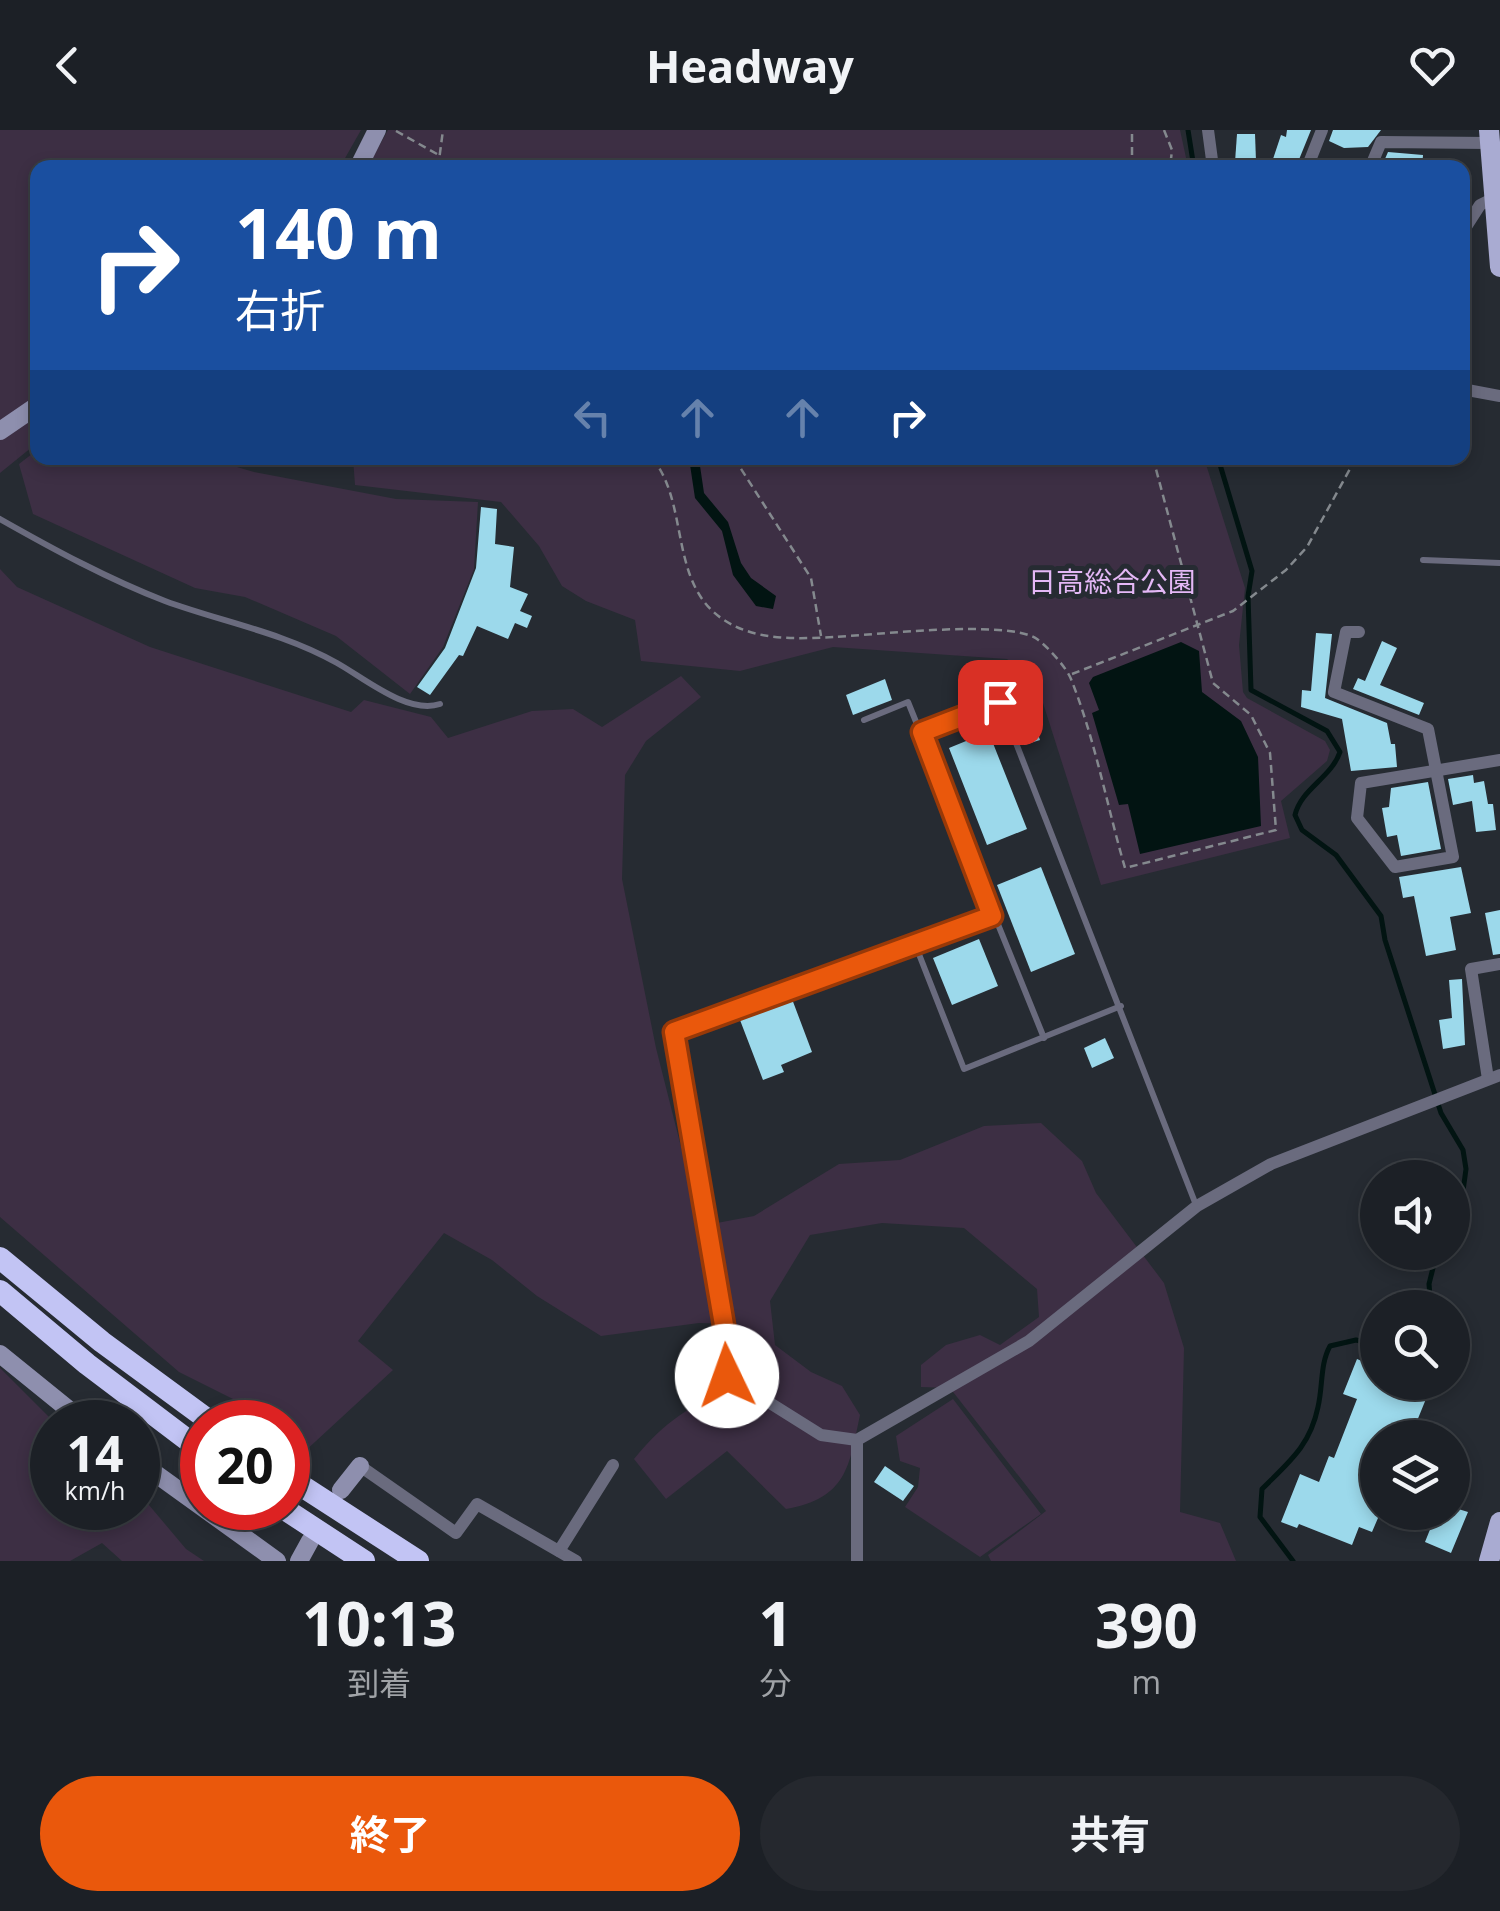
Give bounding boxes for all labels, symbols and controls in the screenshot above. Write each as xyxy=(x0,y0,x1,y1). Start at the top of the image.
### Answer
text: Headway xyxy=(646,35,854,96)
icon: back xyxy=(40,38,95,93)
icon: heart xyxy=(1405,38,1460,93)
text: 140 m xyxy=(235,184,442,280)
icon: right xyxy=(70,200,200,330)
text: 右折 xyxy=(235,279,325,340)
icon: left xyxy=(565,390,620,445)
icon: ahead xyxy=(670,390,725,445)
icon: ahead xyxy=(775,390,830,445)
icon: right xyxy=(880,390,935,445)
park label: 日高総合公園 xyxy=(1028,562,1196,600)
pin xyxy=(958,660,1043,745)
icon: arrive xyxy=(973,675,1028,730)
map controls xyxy=(1360,1160,1470,1530)
button: sound xyxy=(1360,1160,1470,1270)
button: search xyxy=(1360,1290,1470,1400)
position arrow xyxy=(675,1324,779,1428)
speed limit sign: 20 xyxy=(180,1400,310,1530)
text: 14 xyxy=(66,1419,124,1487)
button: layers xyxy=(1360,1420,1470,1530)
text: km/h xyxy=(65,1473,125,1507)
text: 10:13 xyxy=(302,1582,456,1664)
text: 1 xyxy=(759,1582,793,1664)
text: 390 xyxy=(1095,1584,1198,1666)
text: m xyxy=(1132,1660,1161,1703)
text: 到着 xyxy=(347,1661,411,1704)
text: 分 xyxy=(760,1661,792,1704)
button: 終了 xyxy=(40,1776,740,1891)
button: 共有 xyxy=(760,1776,1460,1891)

